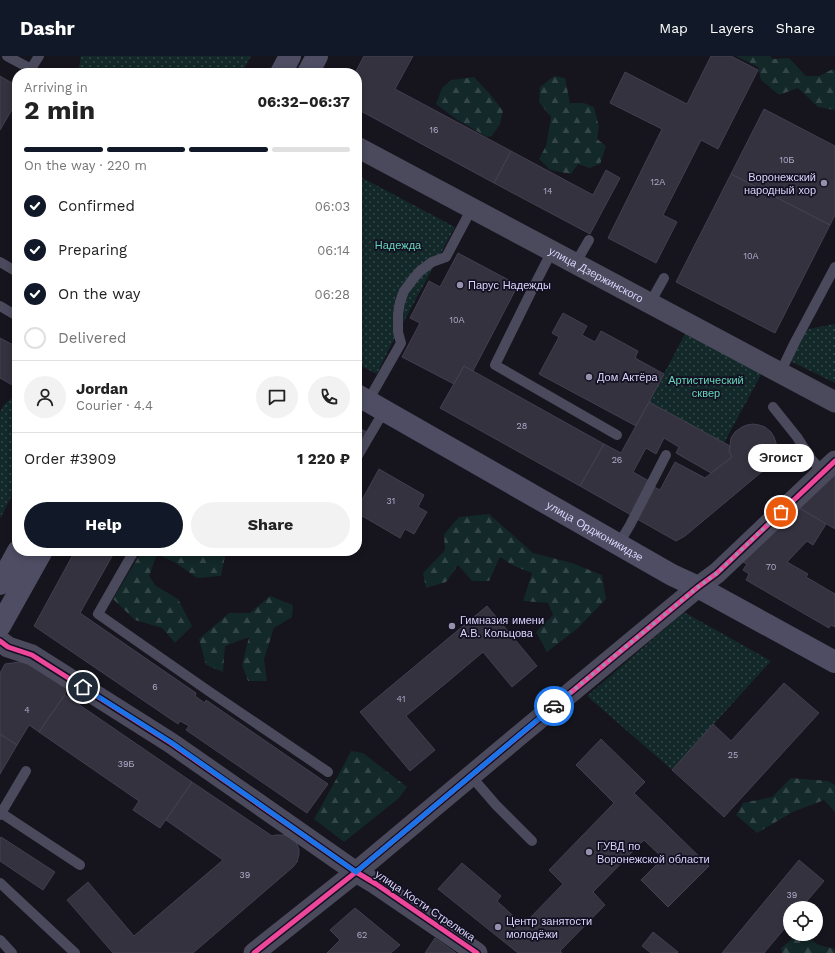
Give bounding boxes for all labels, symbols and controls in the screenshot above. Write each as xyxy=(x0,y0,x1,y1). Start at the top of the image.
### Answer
text: Dashr xyxy=(20,17,75,40)
text: Map xyxy=(659,20,688,36)
text: Layers xyxy=(710,20,754,36)
text: Share xyxy=(776,20,815,36)
text: Arriving in xyxy=(24,80,88,95)
text: 06:32–06:37 xyxy=(257,93,350,111)
text: 2 min xyxy=(24,95,95,125)
house number: 16 xyxy=(430,125,438,135)
house number: 10Б xyxy=(779,155,795,165)
text: On the way · 220 m xyxy=(24,158,147,173)
place label: Воронежский народный хор xyxy=(744,171,816,197)
house number: 12А xyxy=(651,177,665,187)
marker: Воронежский народный хор xyxy=(819,178,829,188)
house number: 14 xyxy=(543,186,553,196)
icon: check xyxy=(24,195,46,217)
text: Confirmed xyxy=(58,197,135,215)
text: 06:03 xyxy=(315,199,350,214)
icon: check xyxy=(24,239,46,261)
park label: Надежда xyxy=(375,239,422,252)
text: Preparing xyxy=(58,241,127,259)
text: 06:14 xyxy=(317,243,350,258)
street label: улица Дзержинского xyxy=(547,244,646,305)
house number: 10А xyxy=(743,251,759,261)
place label: Парус Надежды xyxy=(468,279,551,292)
marker: Парус Надежды xyxy=(455,280,465,290)
icon: check xyxy=(24,283,46,305)
text: On the way xyxy=(58,285,140,303)
text: 06:28 xyxy=(315,287,350,302)
house number: 10А xyxy=(449,315,465,325)
text: Delivered xyxy=(58,329,126,347)
place label: Дом Актёра xyxy=(597,371,659,384)
marker: Дом Актёра xyxy=(584,372,594,382)
park label: Артистический сквер xyxy=(668,374,744,400)
button: person xyxy=(24,376,66,418)
button: chat xyxy=(256,376,298,418)
button: phone xyxy=(308,376,350,418)
text: Jordan xyxy=(76,380,128,398)
text: Courier · 4.4 xyxy=(76,398,153,413)
house number: 28 xyxy=(517,421,527,431)
callout: Эгоист xyxy=(748,444,814,472)
text: Order #3909 xyxy=(24,450,116,468)
text: 1 220 ₽ xyxy=(297,450,350,468)
text: Эгоист xyxy=(759,450,803,465)
house number: 26 xyxy=(612,455,622,465)
pin xyxy=(764,495,798,529)
house number: 31 xyxy=(387,496,395,506)
street label: улица Орджоникидзе xyxy=(544,498,645,564)
icon: bag xyxy=(770,501,792,523)
button: Help xyxy=(24,502,183,548)
button: Share xyxy=(191,502,350,548)
house number: 70 xyxy=(766,562,777,572)
place label: Гимназия имени А.В. Кольцова xyxy=(460,614,544,640)
marker: Гимназия имени А.В. Кольцова xyxy=(447,621,457,631)
pin xyxy=(66,670,100,704)
icon: home xyxy=(72,676,94,698)
house number: 6 xyxy=(152,682,158,692)
courier xyxy=(534,686,574,726)
house number: 41 xyxy=(397,694,405,704)
icon: car xyxy=(543,695,565,717)
house number: 4 xyxy=(24,705,30,715)
house number: 25 xyxy=(728,750,738,760)
house number: 39Б xyxy=(118,759,134,769)
place label: ГУВД по Воронежской области xyxy=(597,840,710,866)
marker: ГУВД по Воронежской области xyxy=(584,847,594,857)
street label: улица Кости Стрелюка xyxy=(373,868,478,945)
house number: 39 xyxy=(240,870,250,880)
house number: 39 xyxy=(787,890,797,900)
map controls xyxy=(783,901,823,941)
button: locate xyxy=(783,901,823,941)
place label: Центр занятости молодёжи xyxy=(506,915,592,941)
marker: Центр занятости молодёжи xyxy=(493,922,503,932)
house number: 62 xyxy=(357,930,367,940)

